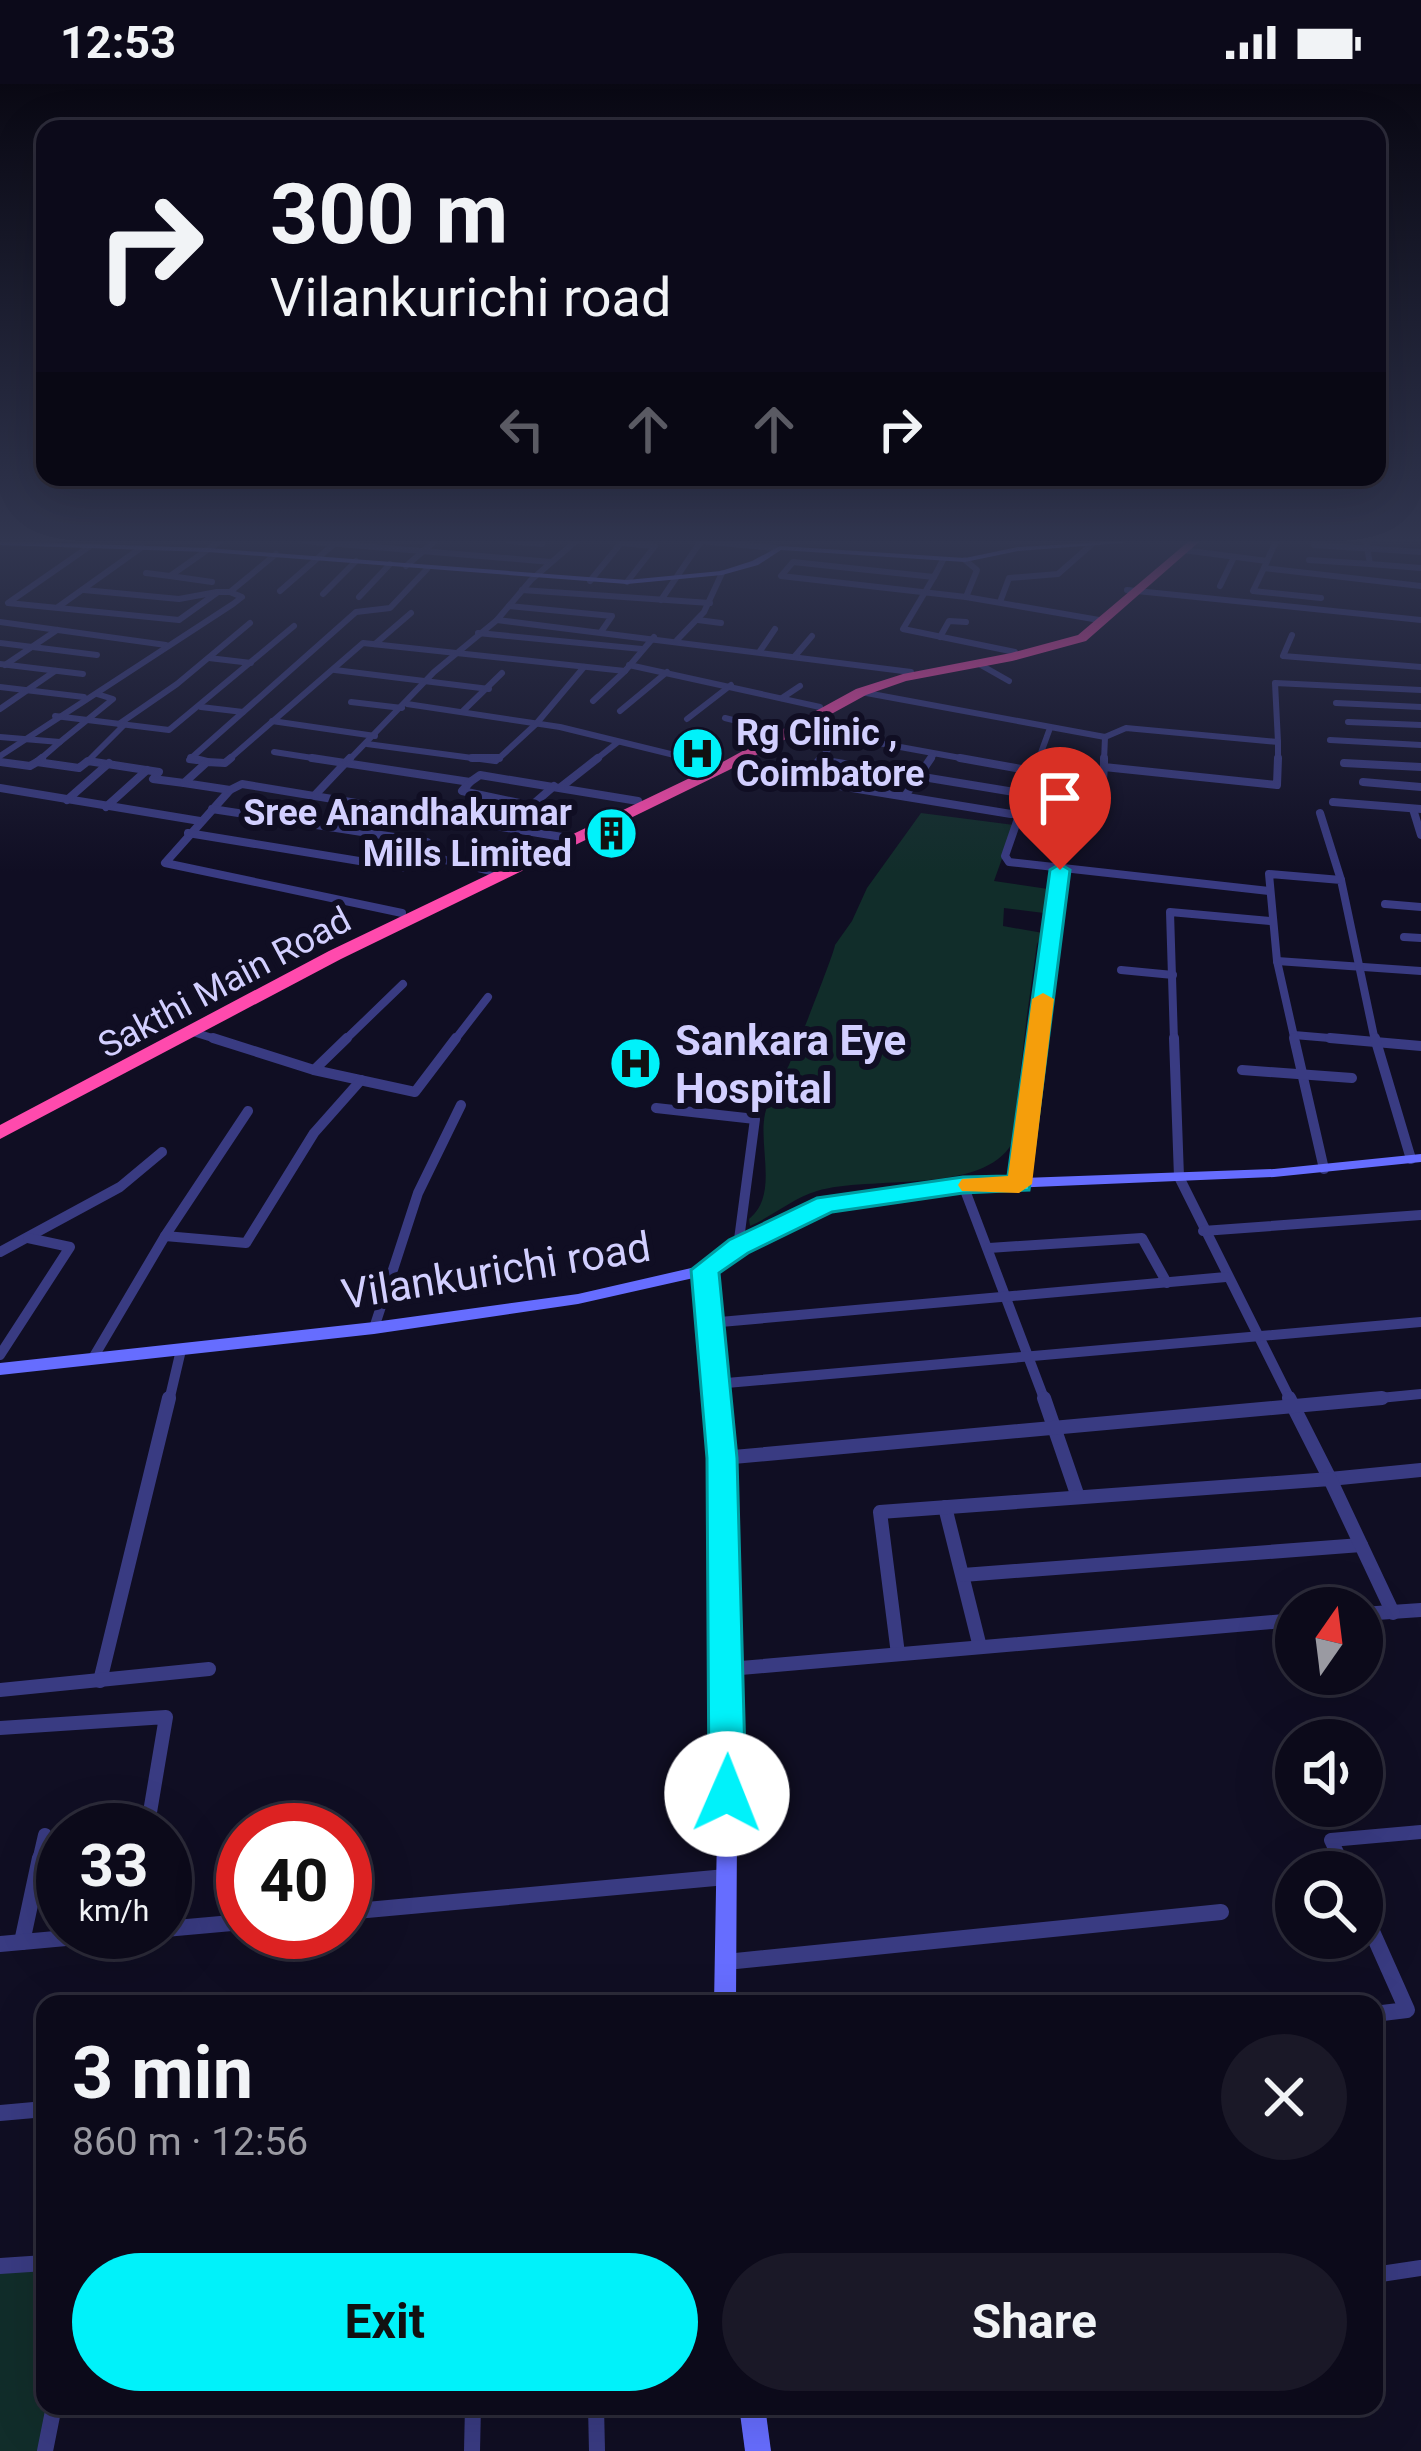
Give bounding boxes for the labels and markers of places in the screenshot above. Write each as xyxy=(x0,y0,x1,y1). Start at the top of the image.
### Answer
place label: Rg Clinic , Coimbatore xyxy=(736,712,924,795)
hospital icon: Rg Clinic , Coimbatore xyxy=(669,725,725,781)
pin xyxy=(1009,747,1111,870)
place label: Sree Anandhakumar Mills Limited xyxy=(243,792,572,875)
building icon: Sree Anandhakumar Mills Limited xyxy=(583,805,639,861)
place label: Sankara Eye Hospital xyxy=(675,1016,906,1113)
hospital icon: Sankara Eye Hospital xyxy=(608,1036,664,1092)

